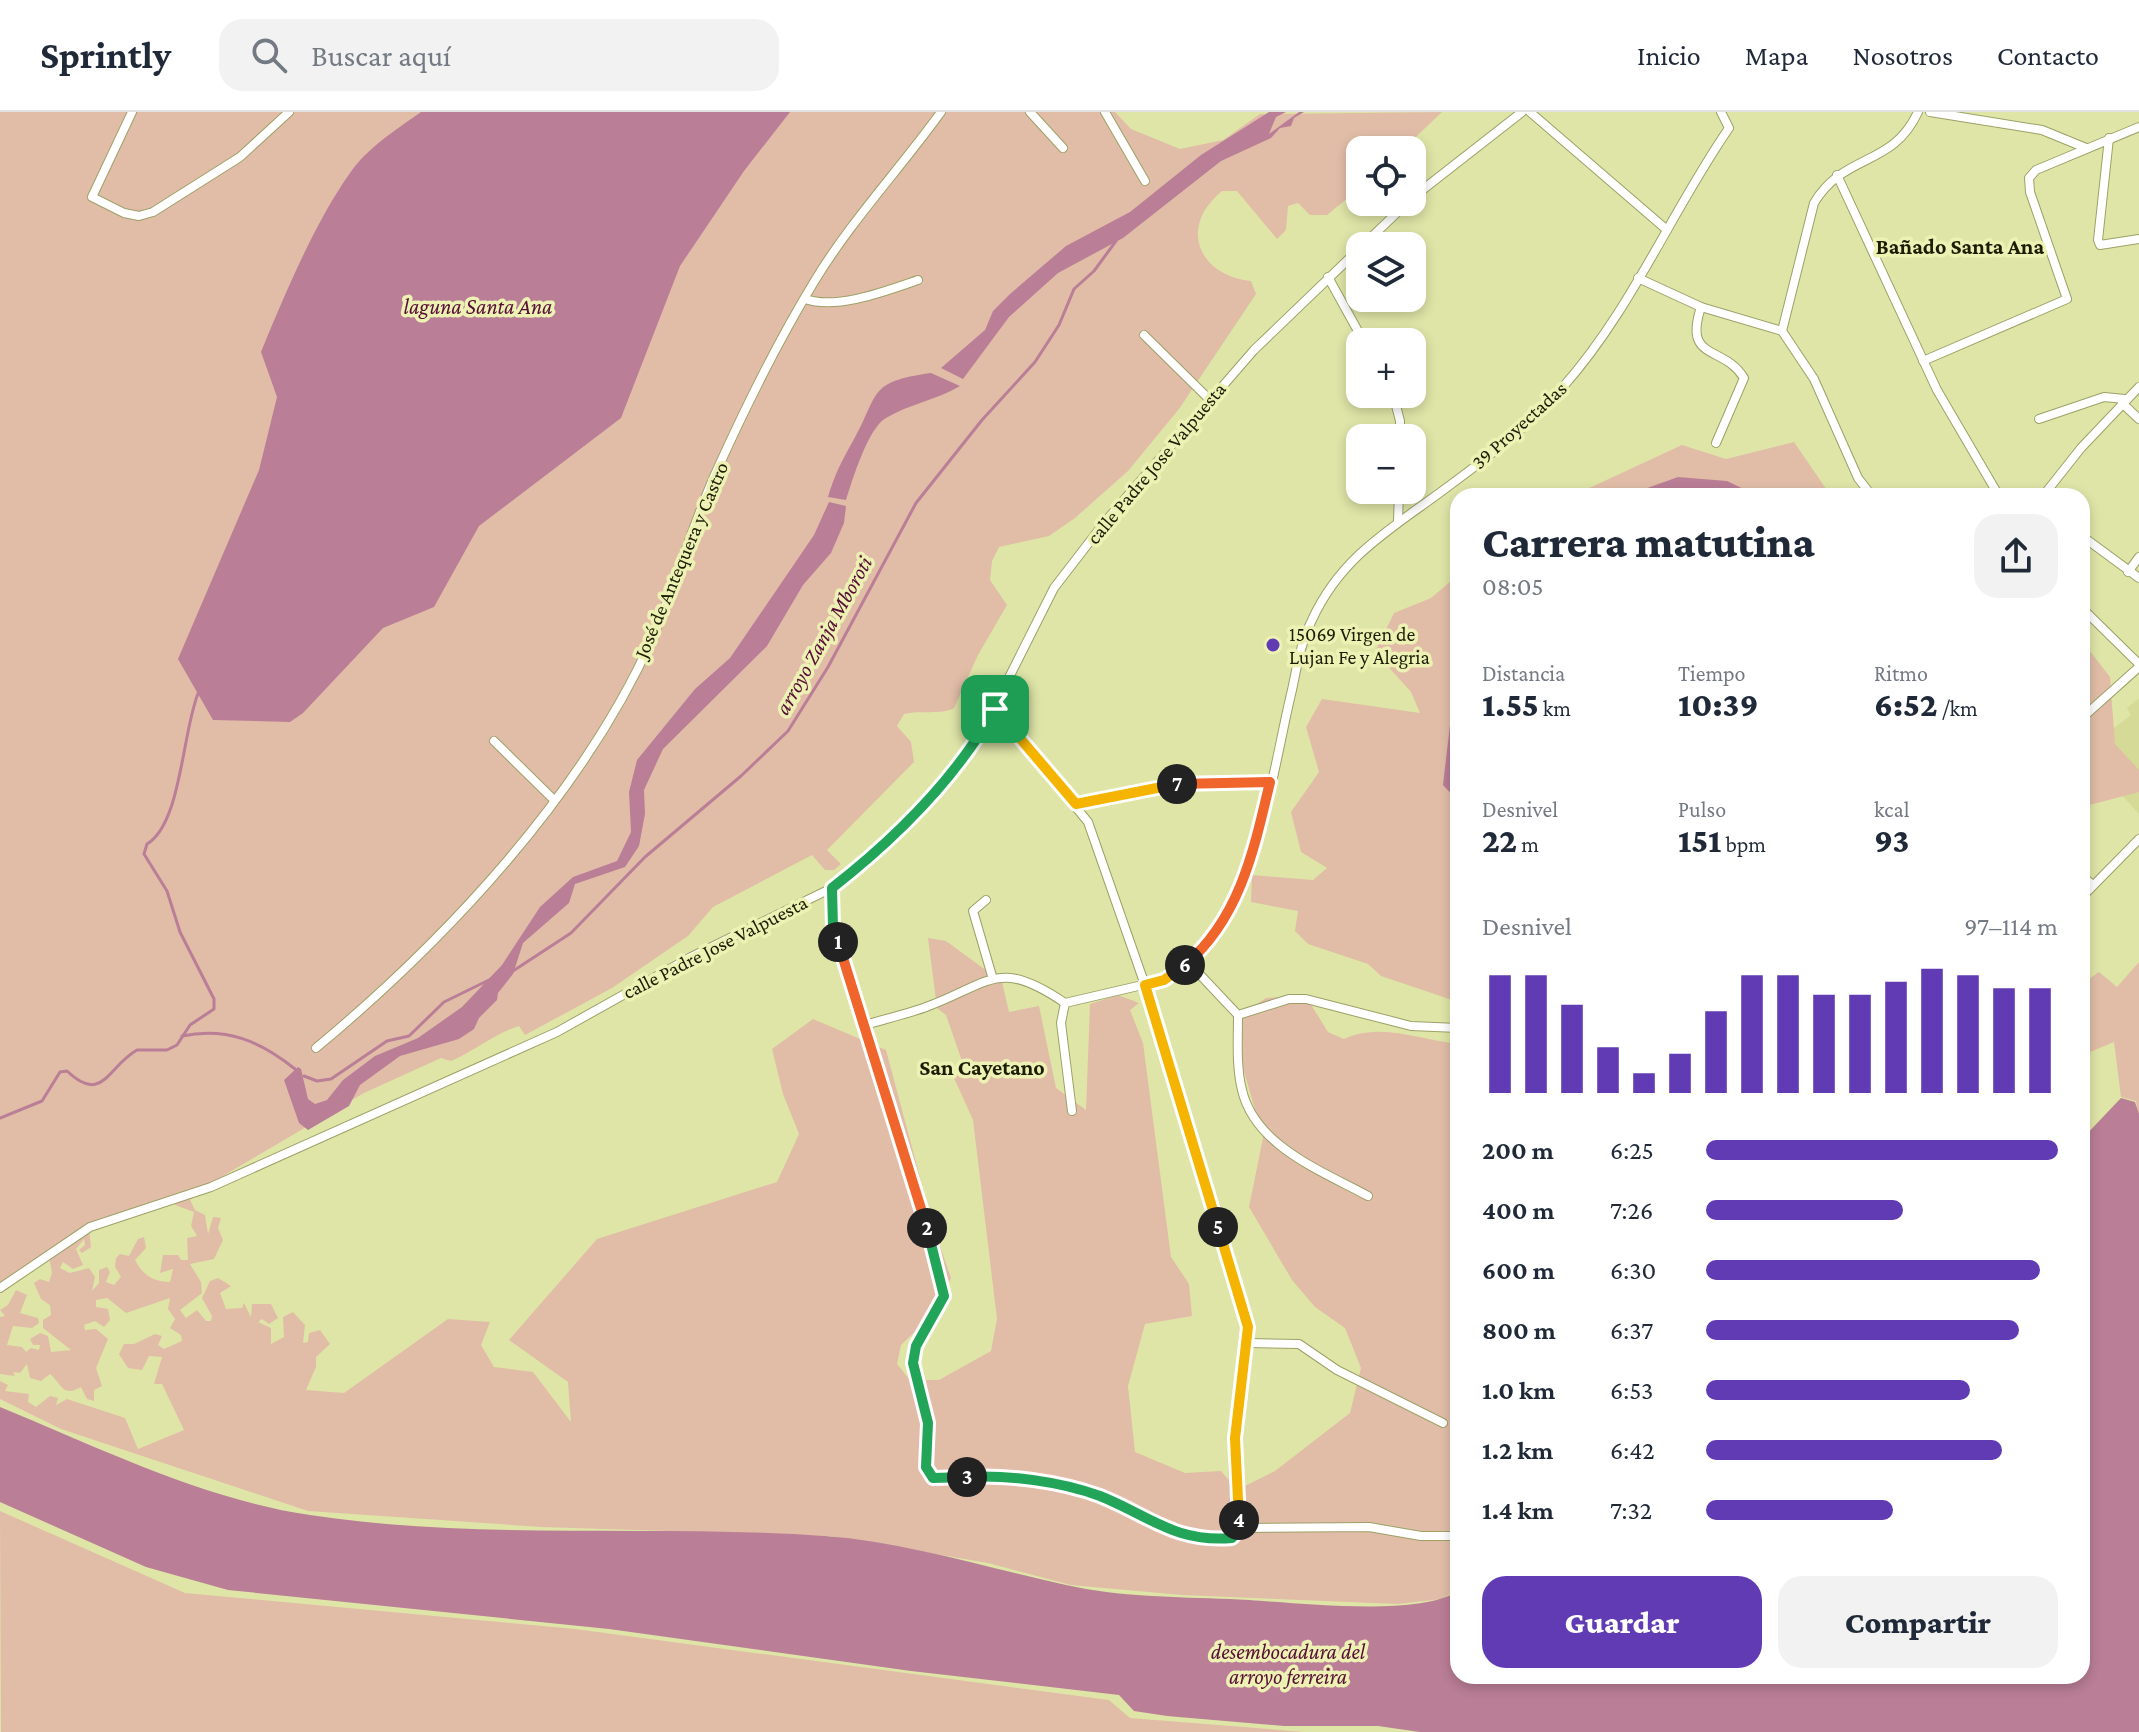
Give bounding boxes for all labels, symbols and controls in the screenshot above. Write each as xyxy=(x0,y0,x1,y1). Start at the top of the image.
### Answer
search box xyxy=(219,19,779,91)
icon: search xyxy=(247,33,291,77)
text: Sprintly xyxy=(40,34,171,76)
text: Buscar aquí xyxy=(311,39,451,72)
text: Inicio xyxy=(1637,40,1701,71)
text: Mapa xyxy=(1745,40,1808,71)
text: Nosotros xyxy=(1852,40,1953,71)
text: Contacto xyxy=(1997,40,2099,71)
map controls xyxy=(1346,136,1426,504)
button: locate xyxy=(1346,136,1426,216)
button: layers xyxy=(1346,232,1426,312)
district label: Bañado Santa Ana xyxy=(1876,234,2044,259)
water label: laguna Santa Ana xyxy=(404,294,552,319)
button: + xyxy=(1346,328,1426,408)
street label: 39 Proyectadas xyxy=(1467,377,1572,474)
street label: calle Padre Jose Valpuesta xyxy=(1082,378,1231,549)
button: − xyxy=(1346,424,1426,504)
street label: José de Antequera y Castro xyxy=(629,459,733,664)
button: share xyxy=(1974,514,2058,598)
text: Carrera matutina xyxy=(1482,518,1815,566)
water label: arroyo Zanja Mboroti xyxy=(770,552,878,719)
text: 08:05 xyxy=(1482,572,1544,601)
place label: 15069 Virgen de Lujan Fe y Alegria xyxy=(1289,623,1430,669)
marker: 15069 Virgen de Lujan Fe y Alegria xyxy=(1264,636,1282,654)
text: Distancia xyxy=(1482,661,1565,686)
text: Tiempo xyxy=(1678,661,1746,686)
text: Ritmo xyxy=(1874,661,1928,686)
pin xyxy=(961,675,1029,743)
text: 1.55 xyxy=(1482,686,1539,723)
text: 10:39 xyxy=(1678,686,1759,723)
text: 6:52 xyxy=(1874,686,1938,723)
icon: arrive xyxy=(973,687,1017,731)
text: km xyxy=(1539,696,1571,721)
text: /km xyxy=(1938,696,1978,721)
pin: 7 xyxy=(1157,764,1197,804)
text: 7 xyxy=(1172,771,1182,796)
text: Desnivel xyxy=(1482,797,1558,822)
text: Pulso xyxy=(1678,797,1726,822)
text: kcal xyxy=(1874,797,1909,822)
text: 22 xyxy=(1482,822,1517,859)
text: 151 xyxy=(1678,822,1721,859)
text: 93 xyxy=(1874,822,1909,859)
text: m xyxy=(1517,832,1539,857)
text: bpm xyxy=(1721,832,1766,857)
street label: calle Padre Jose Valpuesta xyxy=(619,891,811,1004)
text: Desnivel xyxy=(1482,912,1572,941)
text: 97–114 m xyxy=(1964,912,2058,941)
pin: 1 xyxy=(818,922,858,962)
text: 1 xyxy=(834,929,842,954)
pin: 6 xyxy=(1165,945,1205,985)
text: 6 xyxy=(1179,952,1191,977)
district label: San Cayetano xyxy=(919,1055,1045,1080)
text: 200 m xyxy=(1482,1136,1554,1165)
text: 6:25 xyxy=(1610,1136,1654,1165)
text: 400 m xyxy=(1482,1196,1555,1225)
text: 7:26 xyxy=(1610,1196,1653,1225)
pin: 5 xyxy=(1198,1207,1238,1247)
pin: 2 xyxy=(907,1208,947,1248)
text: 5 xyxy=(1213,1214,1223,1239)
text: 2 xyxy=(921,1215,933,1240)
text: 600 m xyxy=(1482,1256,1555,1285)
text: 6:30 xyxy=(1610,1256,1656,1285)
text: 800 m xyxy=(1482,1316,1556,1345)
text: 6:37 xyxy=(1610,1316,1653,1345)
text: 1.0 km xyxy=(1482,1376,1555,1405)
text: 6:53 xyxy=(1610,1376,1653,1405)
text: 1.2 km xyxy=(1482,1436,1553,1465)
text: 6:42 xyxy=(1610,1436,1655,1465)
pin: 3 xyxy=(947,1457,987,1497)
text: 3 xyxy=(962,1464,972,1489)
text: 1.4 km xyxy=(1482,1496,1554,1525)
text: 7:32 xyxy=(1610,1496,1652,1525)
pin: 4 xyxy=(1219,1500,1259,1540)
text: 4 xyxy=(1233,1507,1245,1532)
button: Guardar xyxy=(1482,1576,1762,1668)
button: Compartir xyxy=(1778,1576,2058,1668)
water label: desembocadura del arroyo ferreira xyxy=(1211,1639,1366,1689)

